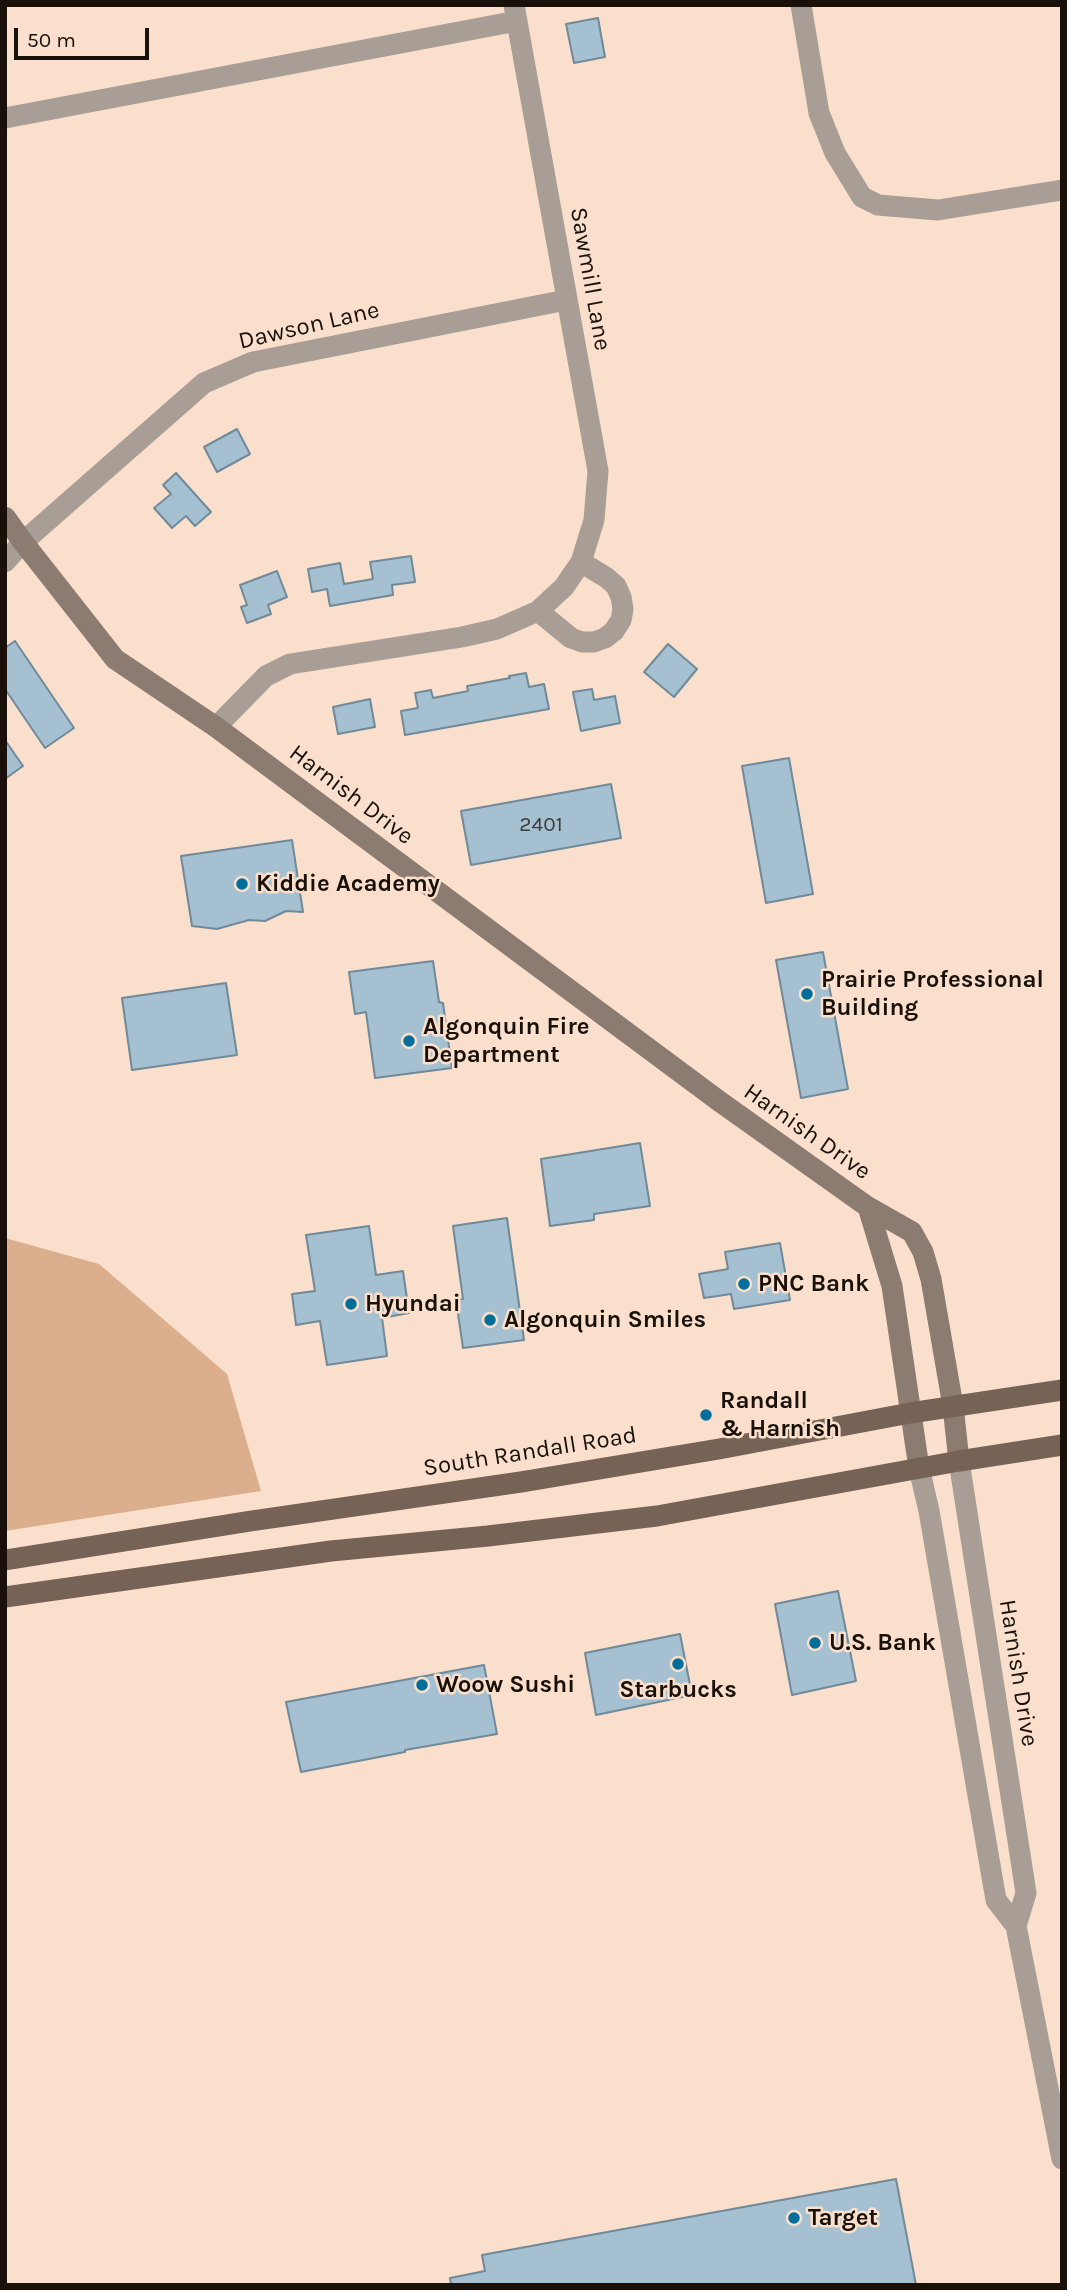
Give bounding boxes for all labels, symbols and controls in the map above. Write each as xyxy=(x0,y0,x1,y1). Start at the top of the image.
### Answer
scale bar xyxy=(18,14,152,58)
text: 50 m xyxy=(27,28,76,52)
street label: Sawmill Lane xyxy=(563,205,617,353)
street label: Dawson Lane xyxy=(236,296,382,356)
street label: Harnish Drive xyxy=(283,739,419,851)
house number: 2401 xyxy=(519,812,563,838)
place label: Kiddie Academy xyxy=(256,870,440,898)
marker: Kiddie Academy xyxy=(234,876,250,892)
place label: Prairie Professional Building xyxy=(821,966,1044,1022)
marker: Prairie Professional Building xyxy=(799,986,815,1002)
place label: Algonquin Fire Department xyxy=(423,1013,590,1069)
marker: Algonquin Fire Department xyxy=(401,1033,417,1049)
street label: Harnish Drive xyxy=(738,1078,876,1186)
place label: PNC Bank xyxy=(758,1270,869,1298)
marker: PNC Bank xyxy=(736,1276,752,1292)
place label: Hyundai xyxy=(365,1290,461,1318)
marker: Hyundai xyxy=(343,1296,359,1312)
place label: Algonquin Smiles xyxy=(504,1306,706,1334)
marker: Algonquin Smiles xyxy=(482,1312,498,1328)
place label: Randall & Harnish xyxy=(720,1387,840,1443)
marker: Randall & Harnish xyxy=(698,1407,714,1423)
street label: South Randall Road xyxy=(421,1421,639,1483)
street label: Harnish Drive xyxy=(992,1597,1044,1749)
place label: U.S. Bank xyxy=(829,1629,936,1657)
marker: U.S. Bank xyxy=(807,1635,823,1651)
marker: Starbucks xyxy=(670,1656,686,1672)
place label: Woow Sushi xyxy=(436,1671,575,1699)
place label: Starbucks xyxy=(619,1676,737,1704)
marker: Woow Sushi xyxy=(414,1677,430,1693)
place label: Target xyxy=(808,2204,878,2232)
marker: Target xyxy=(786,2210,802,2226)

